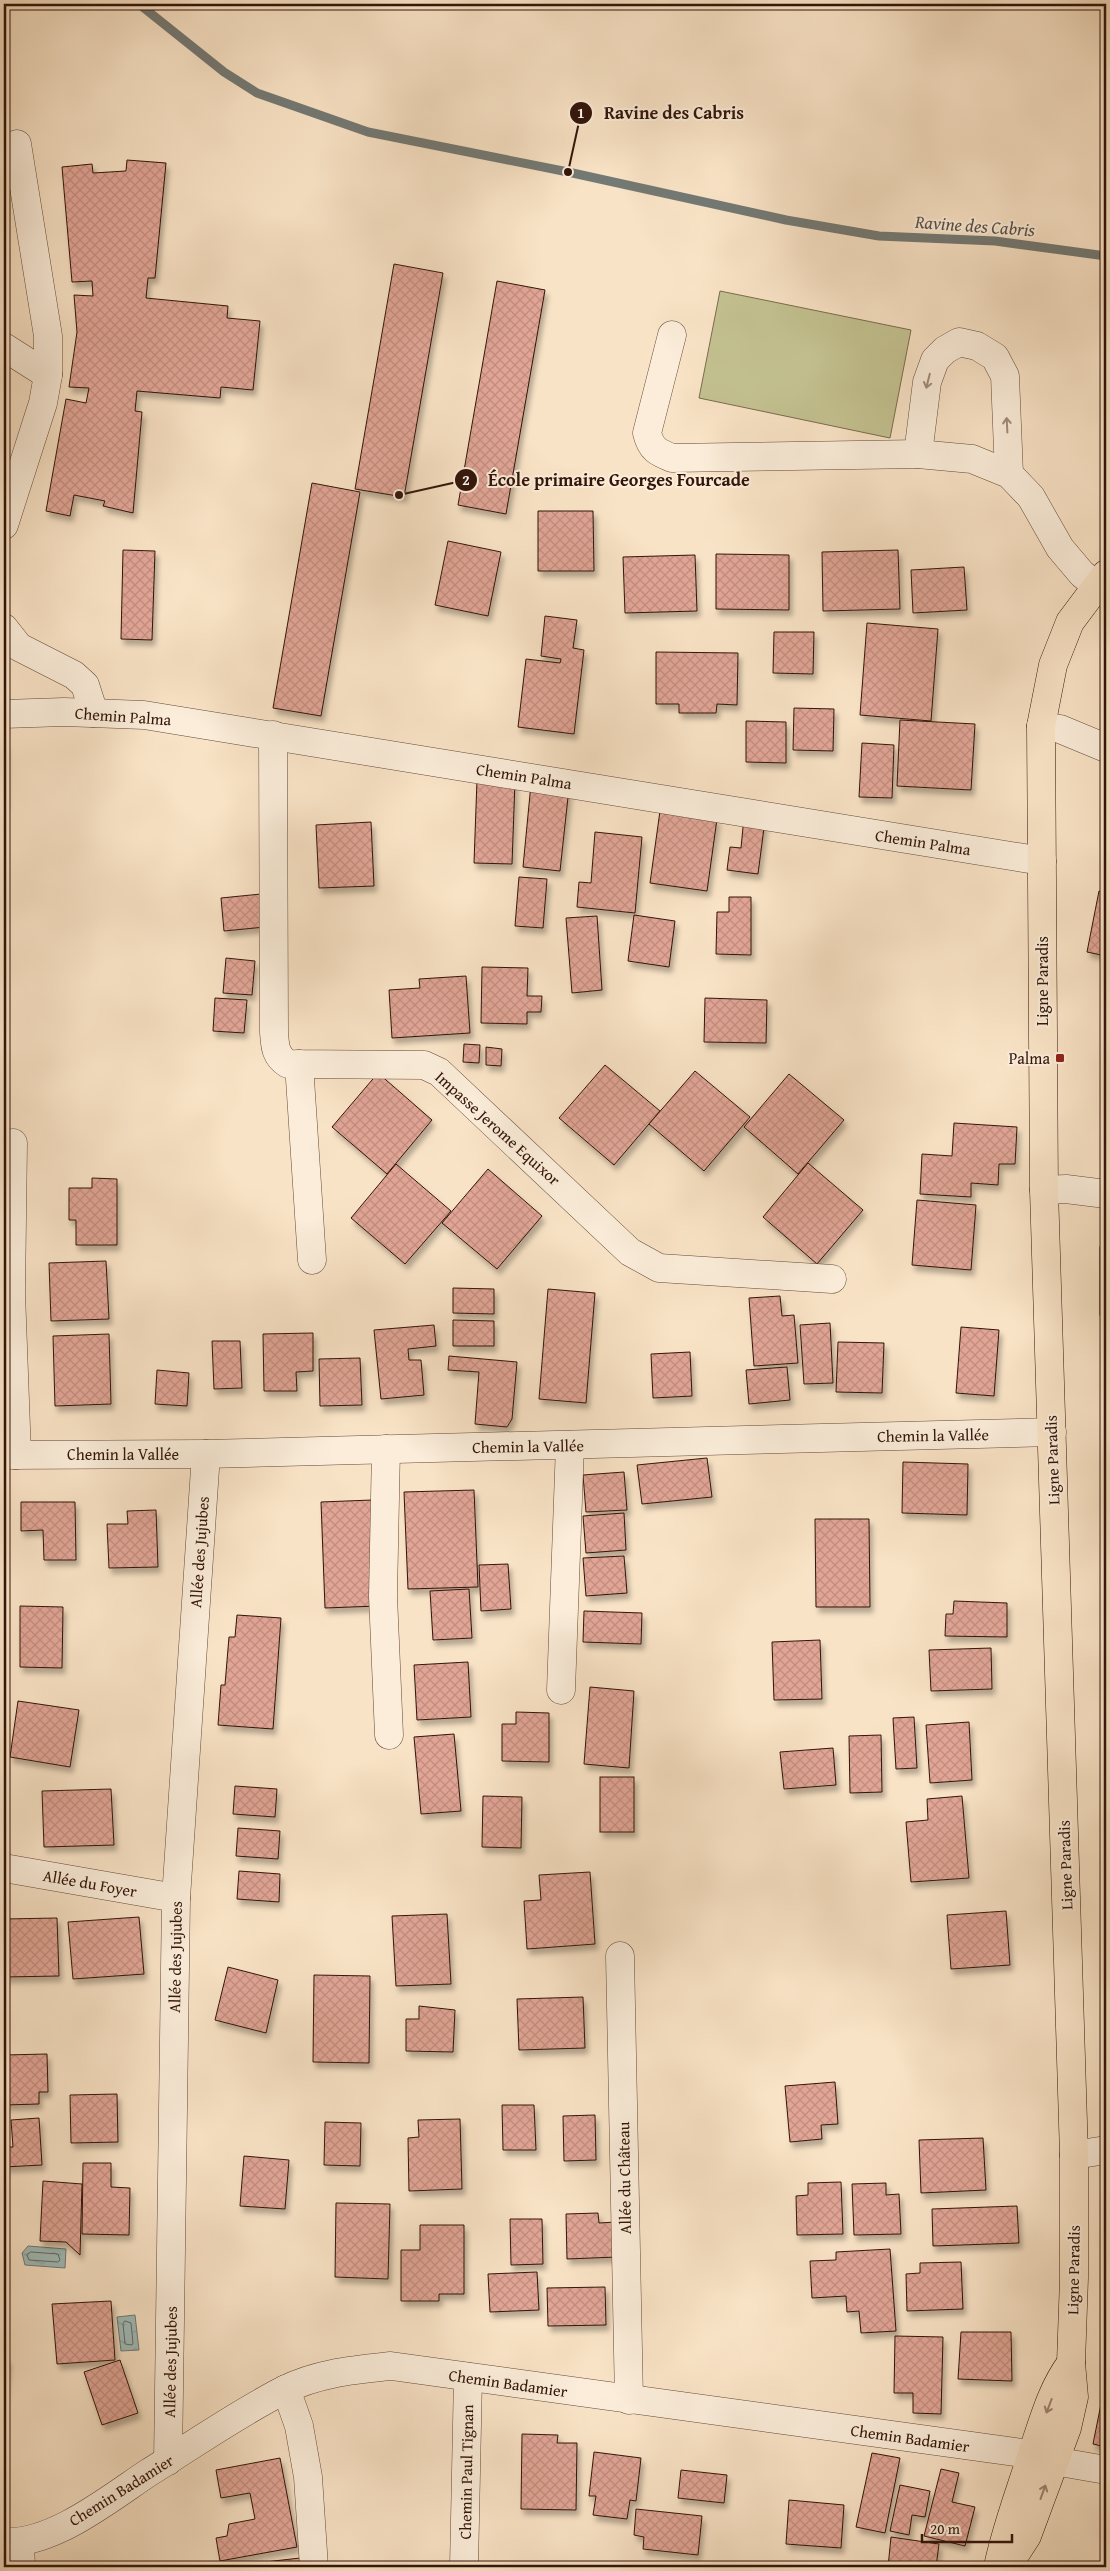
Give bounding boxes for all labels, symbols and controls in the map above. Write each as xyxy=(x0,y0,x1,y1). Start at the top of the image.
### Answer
callout: Ravine des Cabris xyxy=(569,96,754,129)
text: Ravine des Cabris xyxy=(604,99,744,126)
text: 1 xyxy=(577,102,585,123)
water label: Ravine des Cabris xyxy=(913,208,1036,243)
one-way arrow xyxy=(923,373,933,389)
one-way arrow xyxy=(1002,417,1011,433)
callout: École primaire Georges Fourcade xyxy=(453,464,760,497)
text: École primaire Georges Fourcade xyxy=(488,466,750,493)
text: 2 xyxy=(462,469,470,490)
street label: Chemin Palma xyxy=(74,701,172,731)
street label: Chemin Palma xyxy=(474,757,574,795)
street label: Chemin Palma xyxy=(873,823,973,861)
street label: Ligne Paradis xyxy=(1030,936,1054,1026)
place label: Palma xyxy=(1009,1046,1050,1070)
marker: Palma xyxy=(1054,1052,1066,1064)
street label: Impasse Jerome Equixor xyxy=(430,1065,566,1191)
street label: Ligne Paradis xyxy=(1038,1415,1066,1505)
street label: Chemin la Vallée xyxy=(877,1422,989,1448)
street label: Chemin la Vallée xyxy=(472,1433,584,1459)
street label: Chemin la Vallée xyxy=(67,1442,179,1466)
street label: Allée des Jujubes xyxy=(183,1495,215,1609)
street label: Ligne Paradis xyxy=(1051,1820,1079,1910)
street label: Allée du Foyer xyxy=(41,1863,139,1903)
street label: Allée des Jujubes xyxy=(162,1901,188,2013)
street label: Allée du Château xyxy=(611,2121,637,2234)
street label: Ligne Paradis xyxy=(1060,2225,1086,2315)
street label: Allée des Jujubes xyxy=(157,2306,183,2418)
street label: Chemin Badamier xyxy=(447,2363,569,2403)
one-way arrow xyxy=(1044,2397,1053,2413)
street label: Chemin Paul Tignan xyxy=(453,2404,479,2540)
street label: Chemin Badamier xyxy=(849,2418,971,2458)
street label: Chemin Badamier xyxy=(64,2448,178,2532)
one-way arrow xyxy=(1039,2485,1048,2500)
scale bar xyxy=(922,2511,1012,2543)
text: 20 m xyxy=(930,2518,961,2539)

